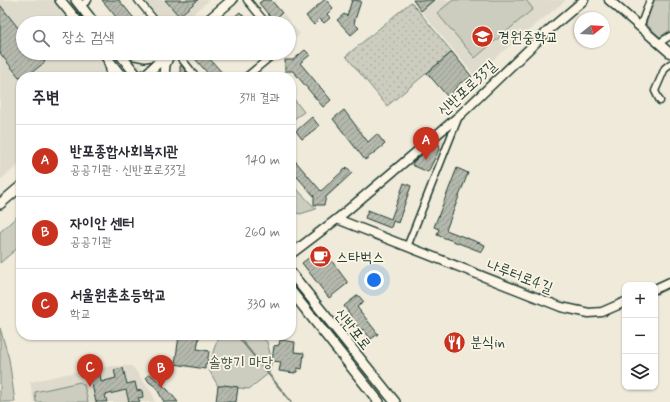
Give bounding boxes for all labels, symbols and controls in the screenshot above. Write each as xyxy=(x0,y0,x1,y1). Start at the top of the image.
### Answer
north arrow xyxy=(574,12,610,48)
search box xyxy=(16,16,296,60)
school or university icon: 경원중학교 xyxy=(469,24,495,50)
icon: search xyxy=(30,27,52,49)
text: 장소 검색 xyxy=(62,28,114,48)
place label: 경원중학교 xyxy=(498,28,558,48)
street label: 신반포로33길 xyxy=(434,56,502,121)
text: 주변 xyxy=(32,87,59,109)
text: 3개 결과 xyxy=(239,90,280,107)
pin: A xyxy=(413,127,439,160)
text: 반포종합사회복지관 xyxy=(70,142,179,162)
text: A xyxy=(41,152,49,169)
text: 140 m xyxy=(245,152,280,169)
text: 공공기관 · 신반포로33길 xyxy=(70,162,186,179)
text: 자이안 센터 xyxy=(70,214,134,234)
text: B xyxy=(41,224,49,241)
text: 260 m xyxy=(245,224,280,241)
text: 공공기관 xyxy=(70,234,112,251)
cafe icon: 스타벅스 xyxy=(308,244,334,270)
place label: 스타벅스 xyxy=(336,248,384,268)
street label: 나루터로4길 xyxy=(484,255,555,299)
your location xyxy=(364,270,384,290)
map controls xyxy=(622,282,658,390)
button: + xyxy=(622,282,658,318)
text: 서울원촌초등학교 xyxy=(70,286,167,306)
text: C xyxy=(40,296,50,313)
text: 330 m xyxy=(247,296,280,313)
street label: 신반포로 xyxy=(329,305,375,355)
text: 학교 xyxy=(70,306,91,323)
button: − xyxy=(622,318,658,354)
restaurant icon: 분식in xyxy=(442,329,468,355)
place label: 분식in xyxy=(470,333,505,353)
park label: 솔향기 마당 xyxy=(209,353,273,373)
pin: C xyxy=(77,354,103,387)
button: layers xyxy=(622,354,658,390)
pin: B xyxy=(148,355,174,388)

